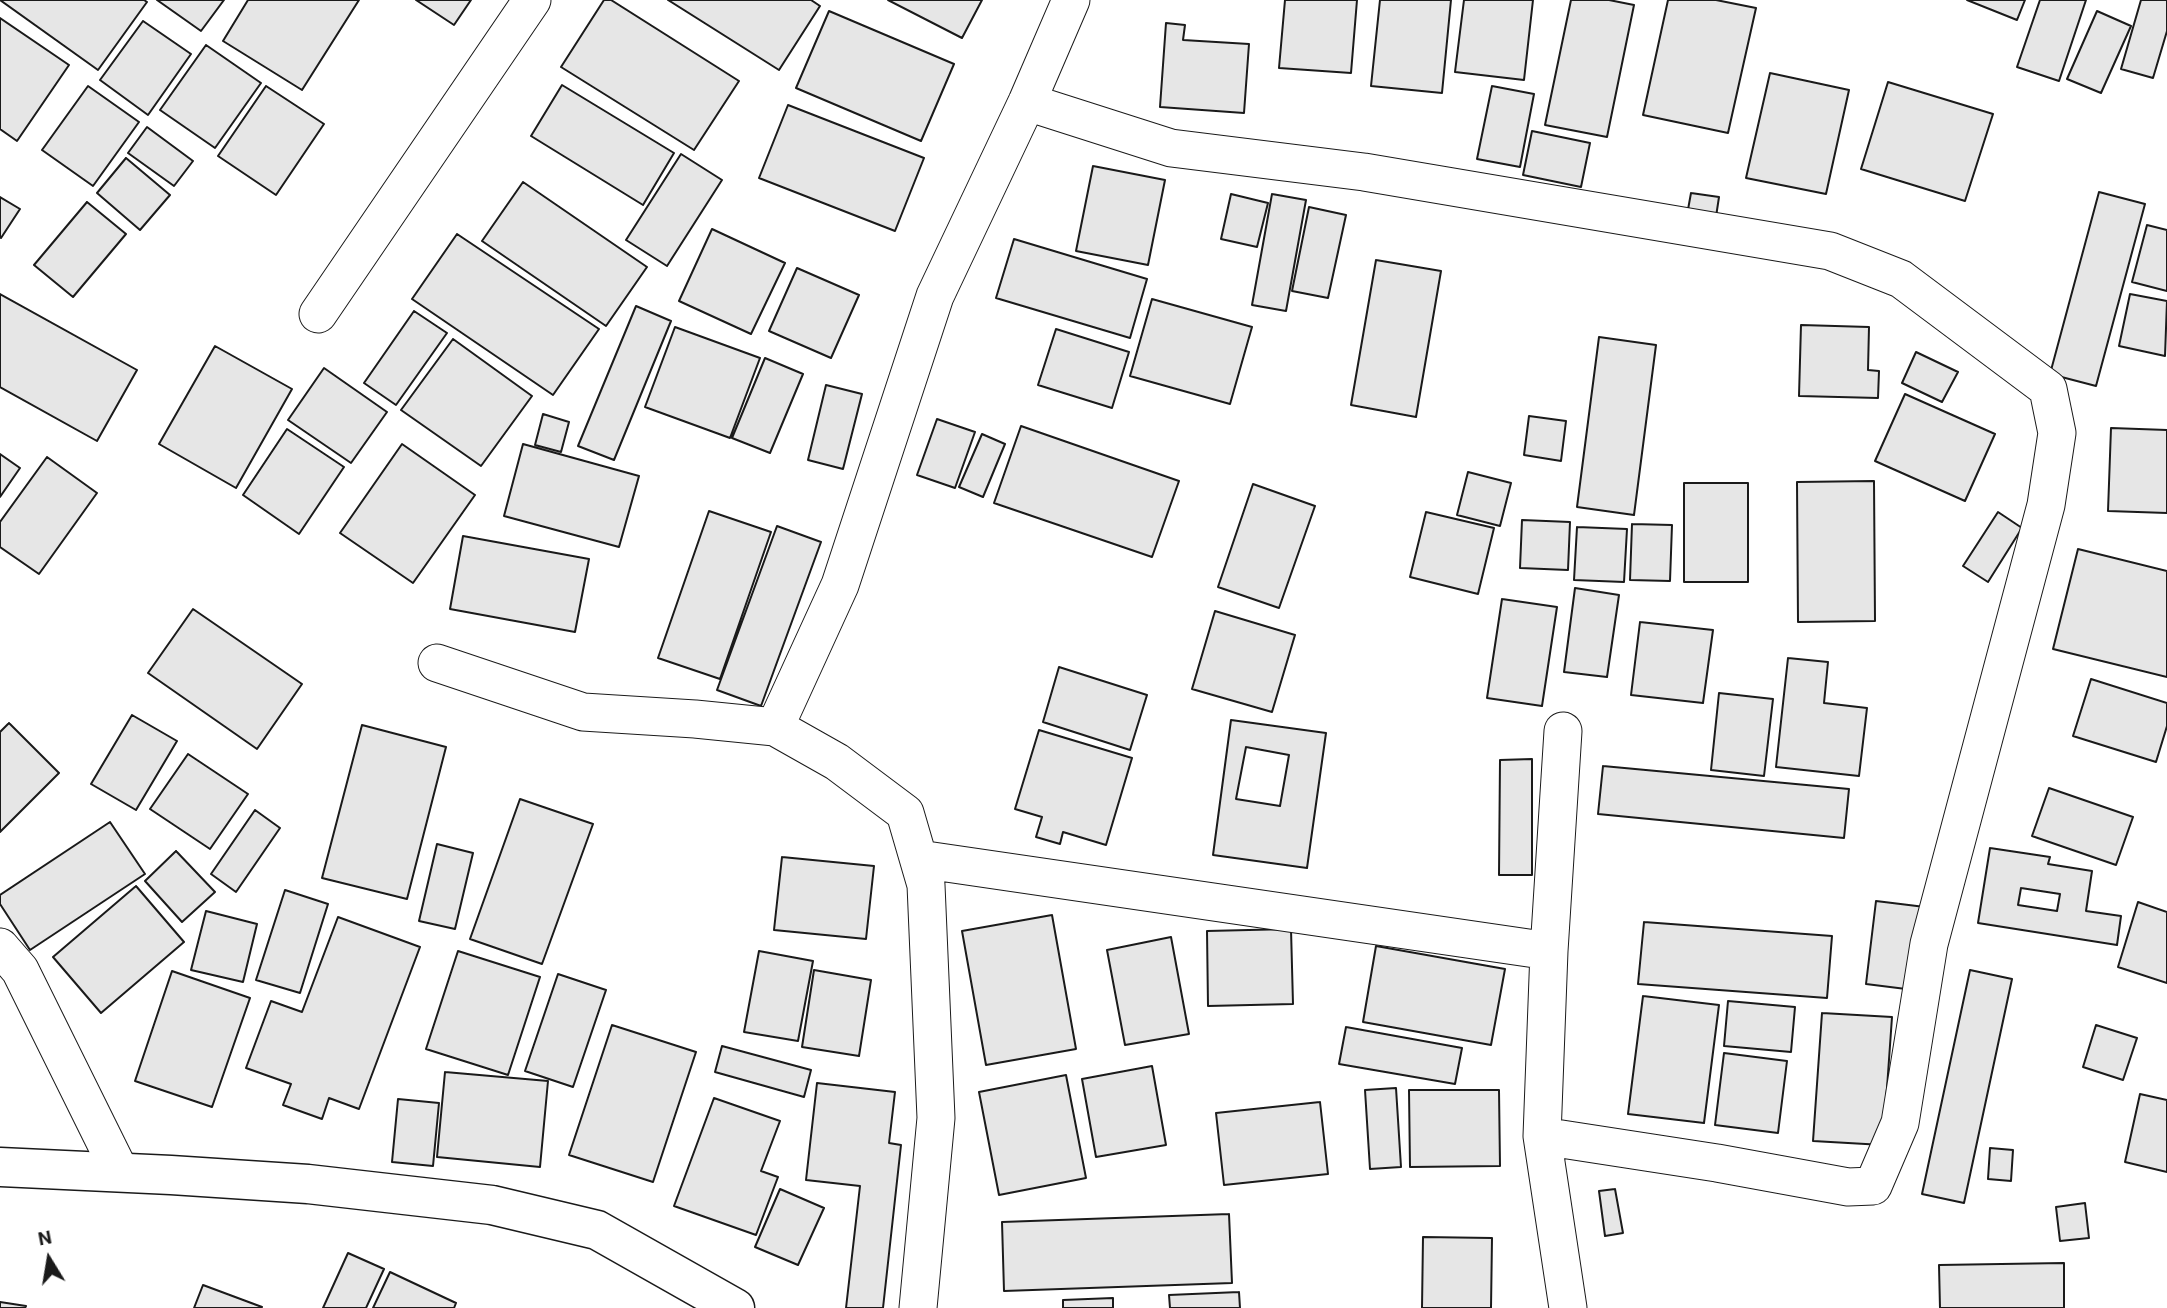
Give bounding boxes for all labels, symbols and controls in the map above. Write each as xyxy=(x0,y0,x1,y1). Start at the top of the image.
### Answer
north arrow xyxy=(14,1224,84,1294)
text: N xyxy=(36,1225,54,1250)

